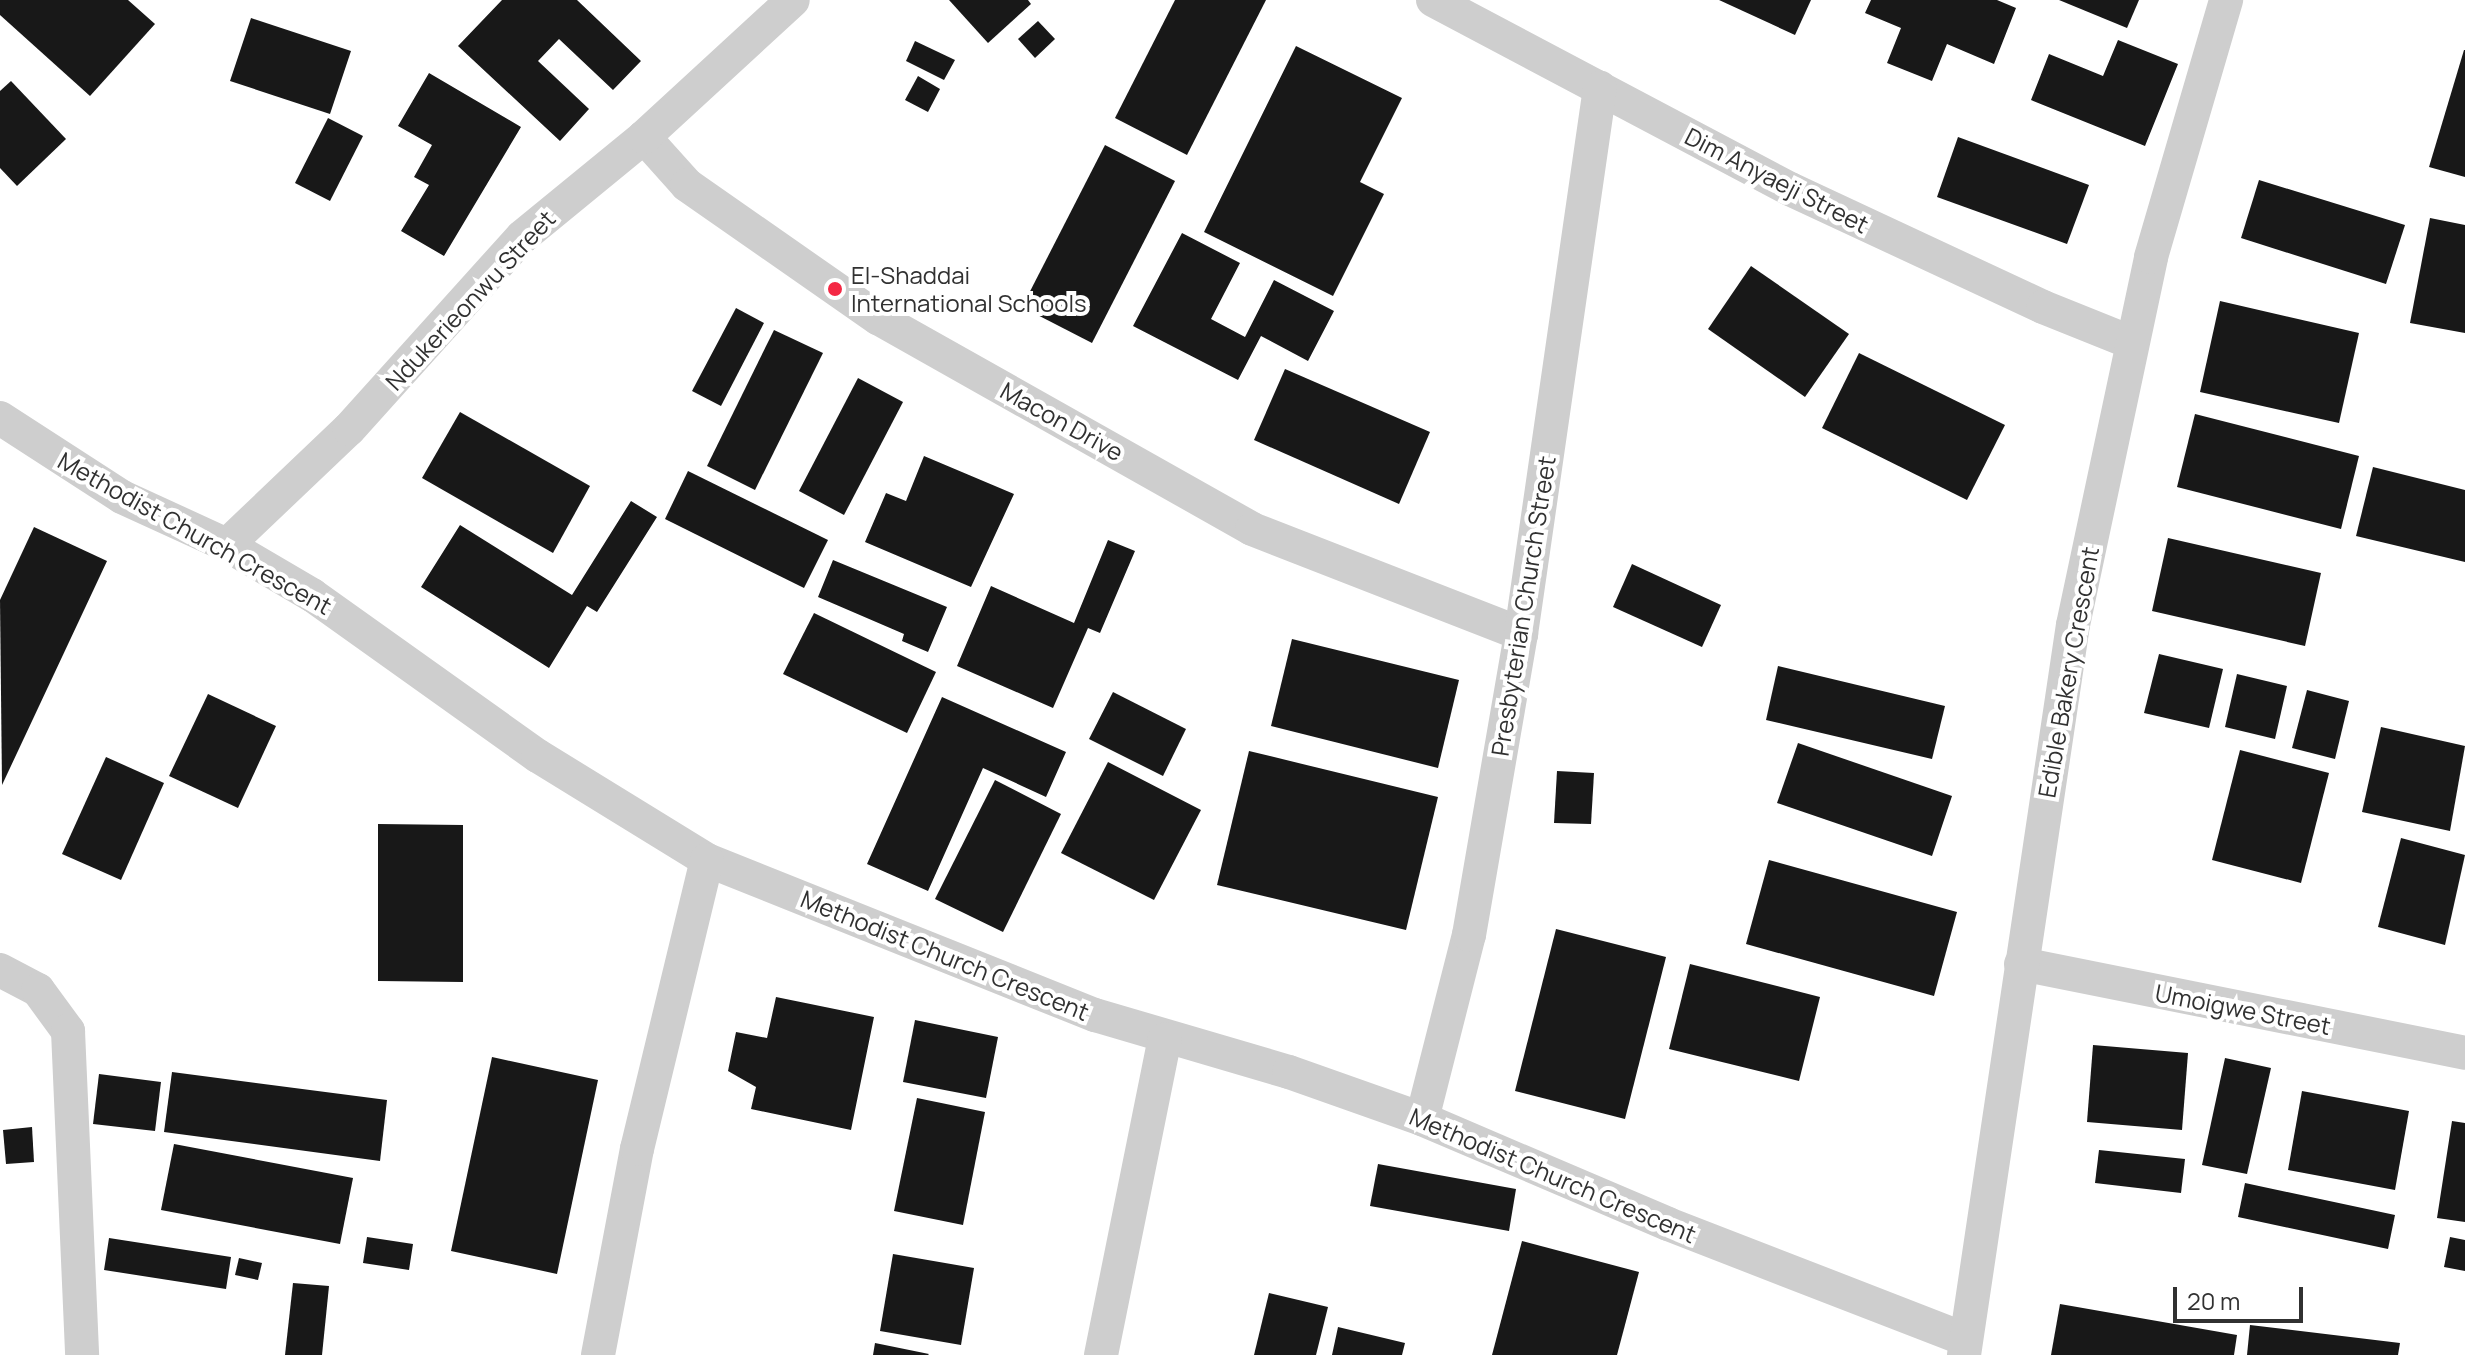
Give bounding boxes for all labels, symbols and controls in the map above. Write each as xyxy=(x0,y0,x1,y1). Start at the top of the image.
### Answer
street label: Dim Anyaeji Street xyxy=(1680,121,1874,239)
street label: Ndukerieonwu Street xyxy=(379,204,561,396)
place label: El-Shaddai International Schools xyxy=(851,261,1087,317)
marker: El-Shaddai International Schools xyxy=(826,280,844,298)
street label: Macon Drive xyxy=(996,375,1128,467)
street label: Methodist Church Crescent xyxy=(53,446,337,620)
street label: Presbyterian Church Street xyxy=(1485,454,1561,758)
street label: Edible Bakery Crescent xyxy=(2032,544,2104,800)
street label: Methodist Church Crescent xyxy=(797,884,1093,1026)
street label: Umoigwe Street xyxy=(2153,978,2333,1040)
street label: Methodist Church Crescent xyxy=(1406,1102,1700,1248)
scale bar xyxy=(2177,1271,2307,1321)
text: 20 m xyxy=(2187,1284,2240,1317)

